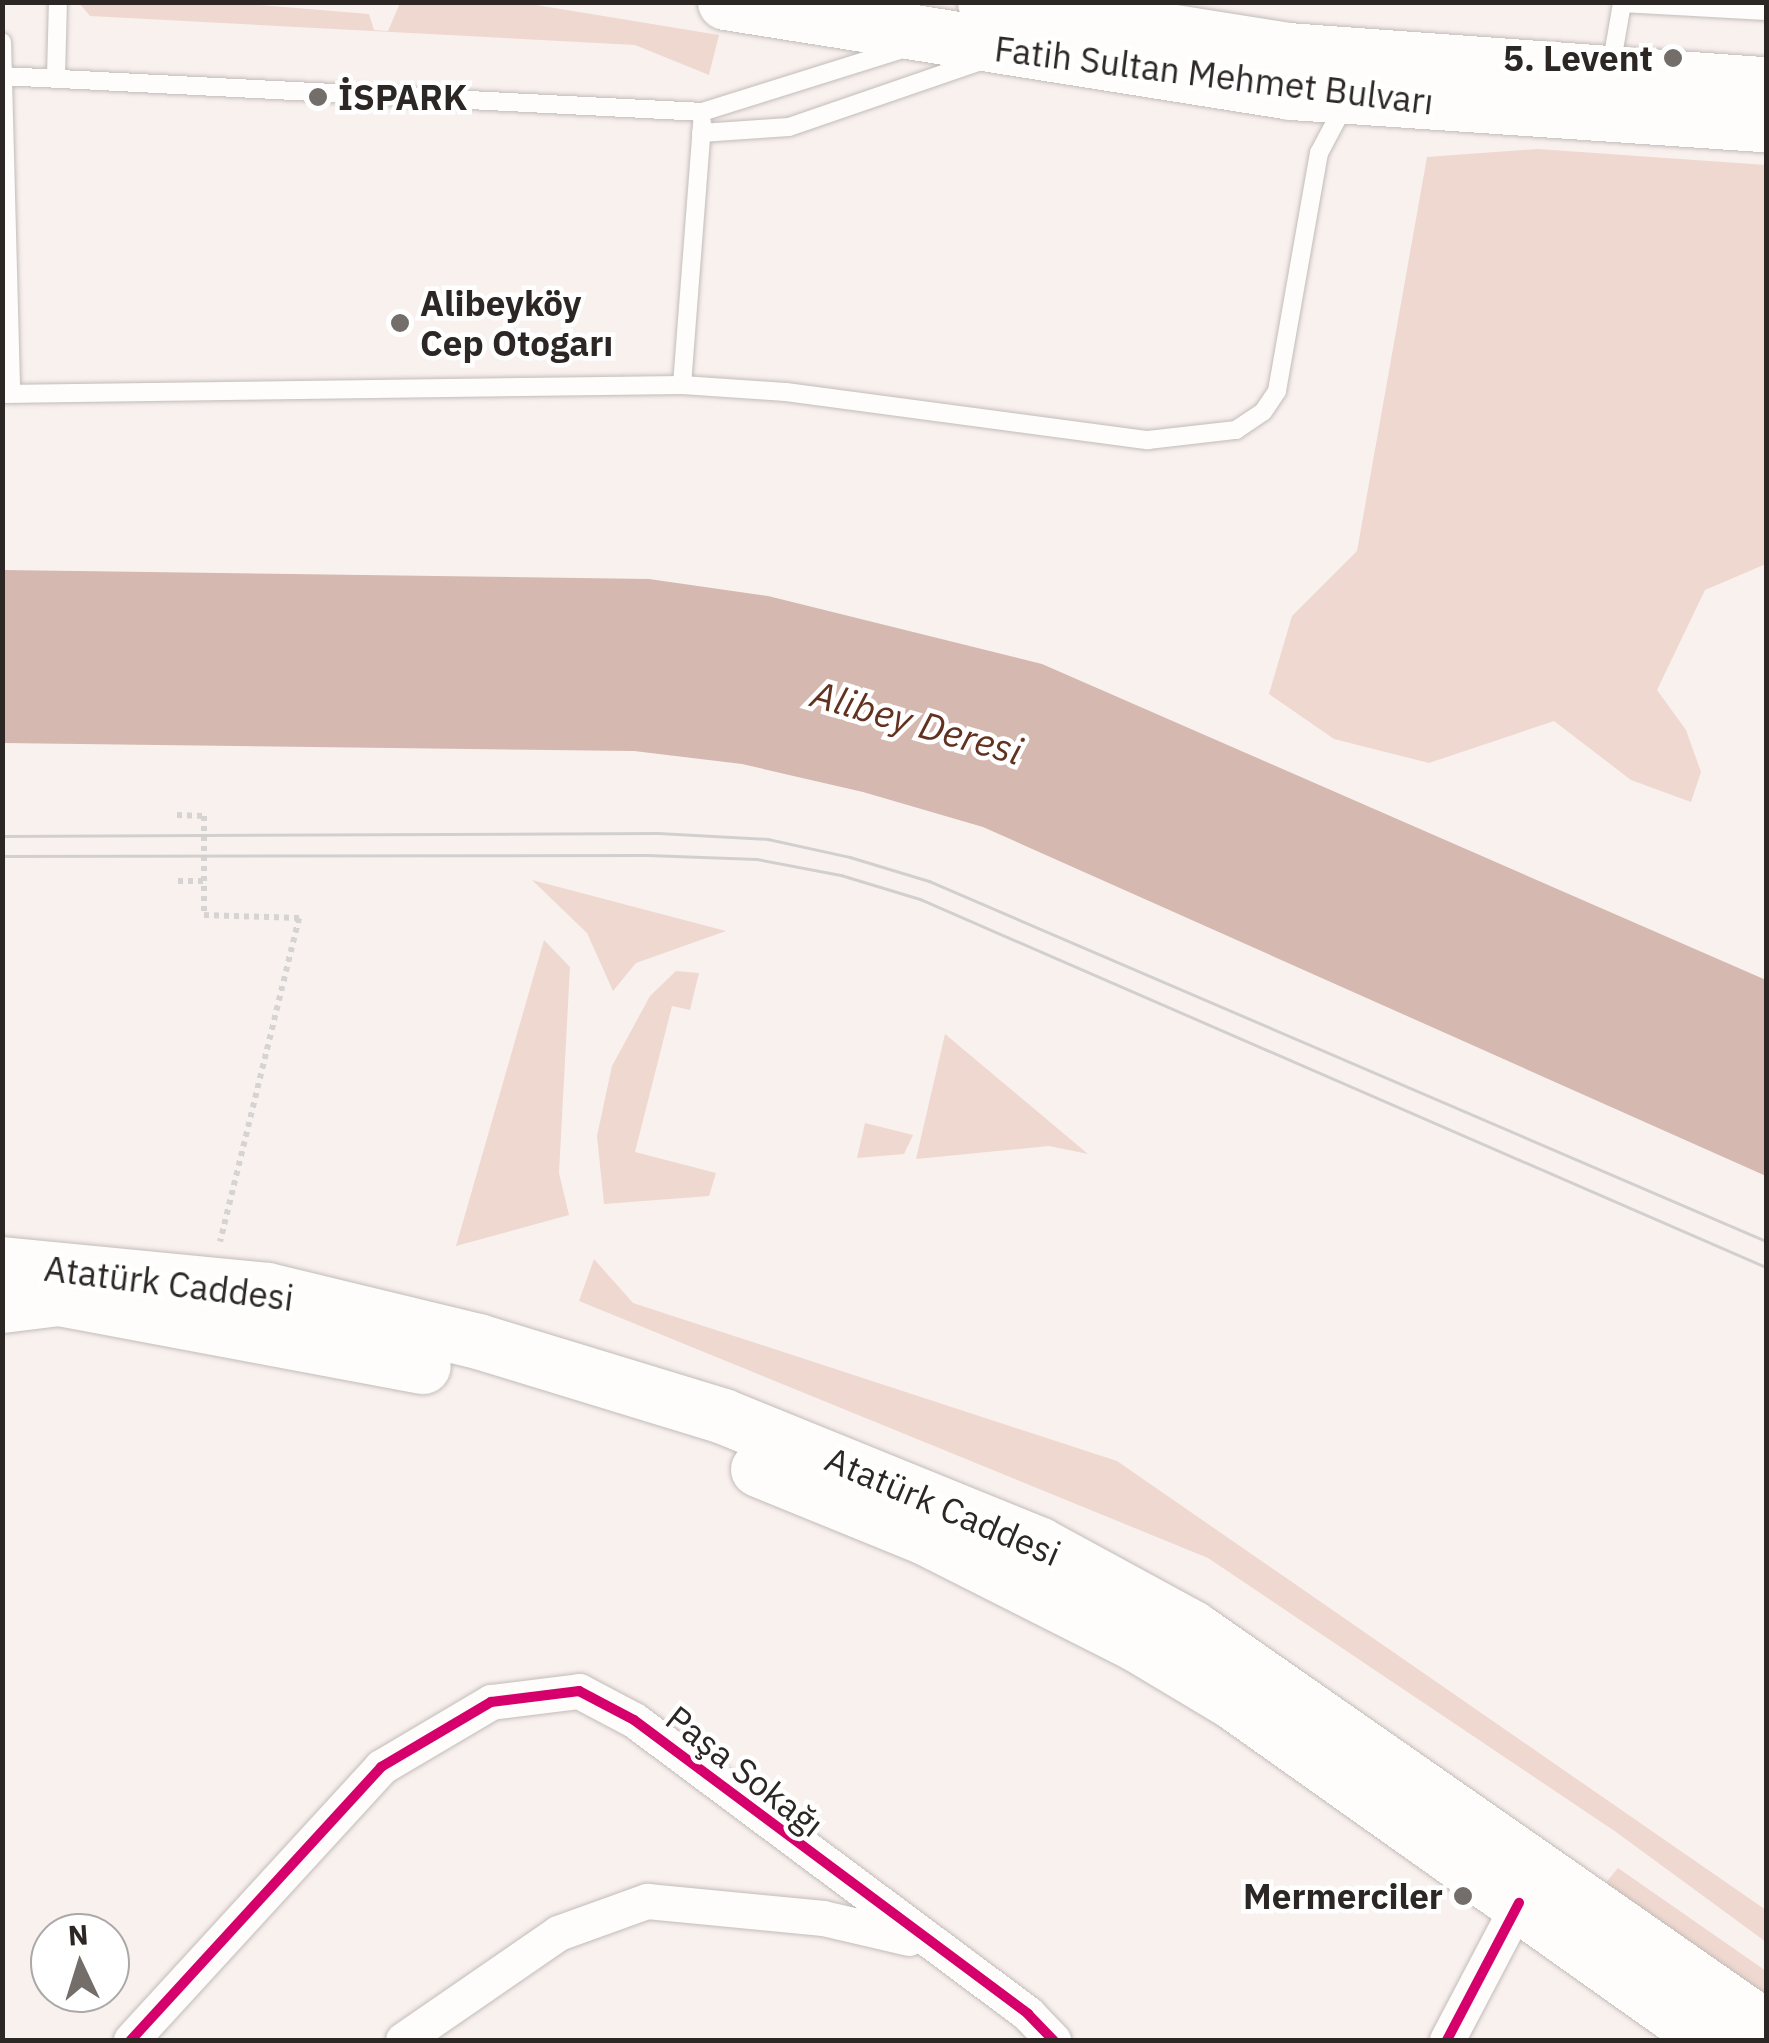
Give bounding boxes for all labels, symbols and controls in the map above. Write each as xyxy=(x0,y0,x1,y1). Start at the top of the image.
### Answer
street label: Fatih Sultan Mehmet Bulvarı xyxy=(992,27,1436,123)
place label: 5. Levent xyxy=(1503,37,1653,79)
marker: 5. Levent xyxy=(1662,47,1684,69)
place label: İSPARK xyxy=(338,76,467,118)
marker: İSPARK xyxy=(307,86,329,108)
place label: Alibeyköy Cep Otogarı xyxy=(420,282,613,364)
marker: Alibeyköy Cep Otogarı xyxy=(389,312,411,334)
water label: Alibey Deresi xyxy=(806,670,1028,774)
street label: Atatürk Caddesi xyxy=(42,1247,296,1319)
street label: Atatürk Caddesi xyxy=(819,1438,1067,1574)
street label: Paşa Sokağı xyxy=(658,1697,832,1845)
place label: Mermerciler xyxy=(1243,1875,1443,1917)
marker: Mermerciler xyxy=(1452,1885,1474,1907)
north arrow xyxy=(30,1913,130,2013)
text: N xyxy=(67,1915,89,1954)

